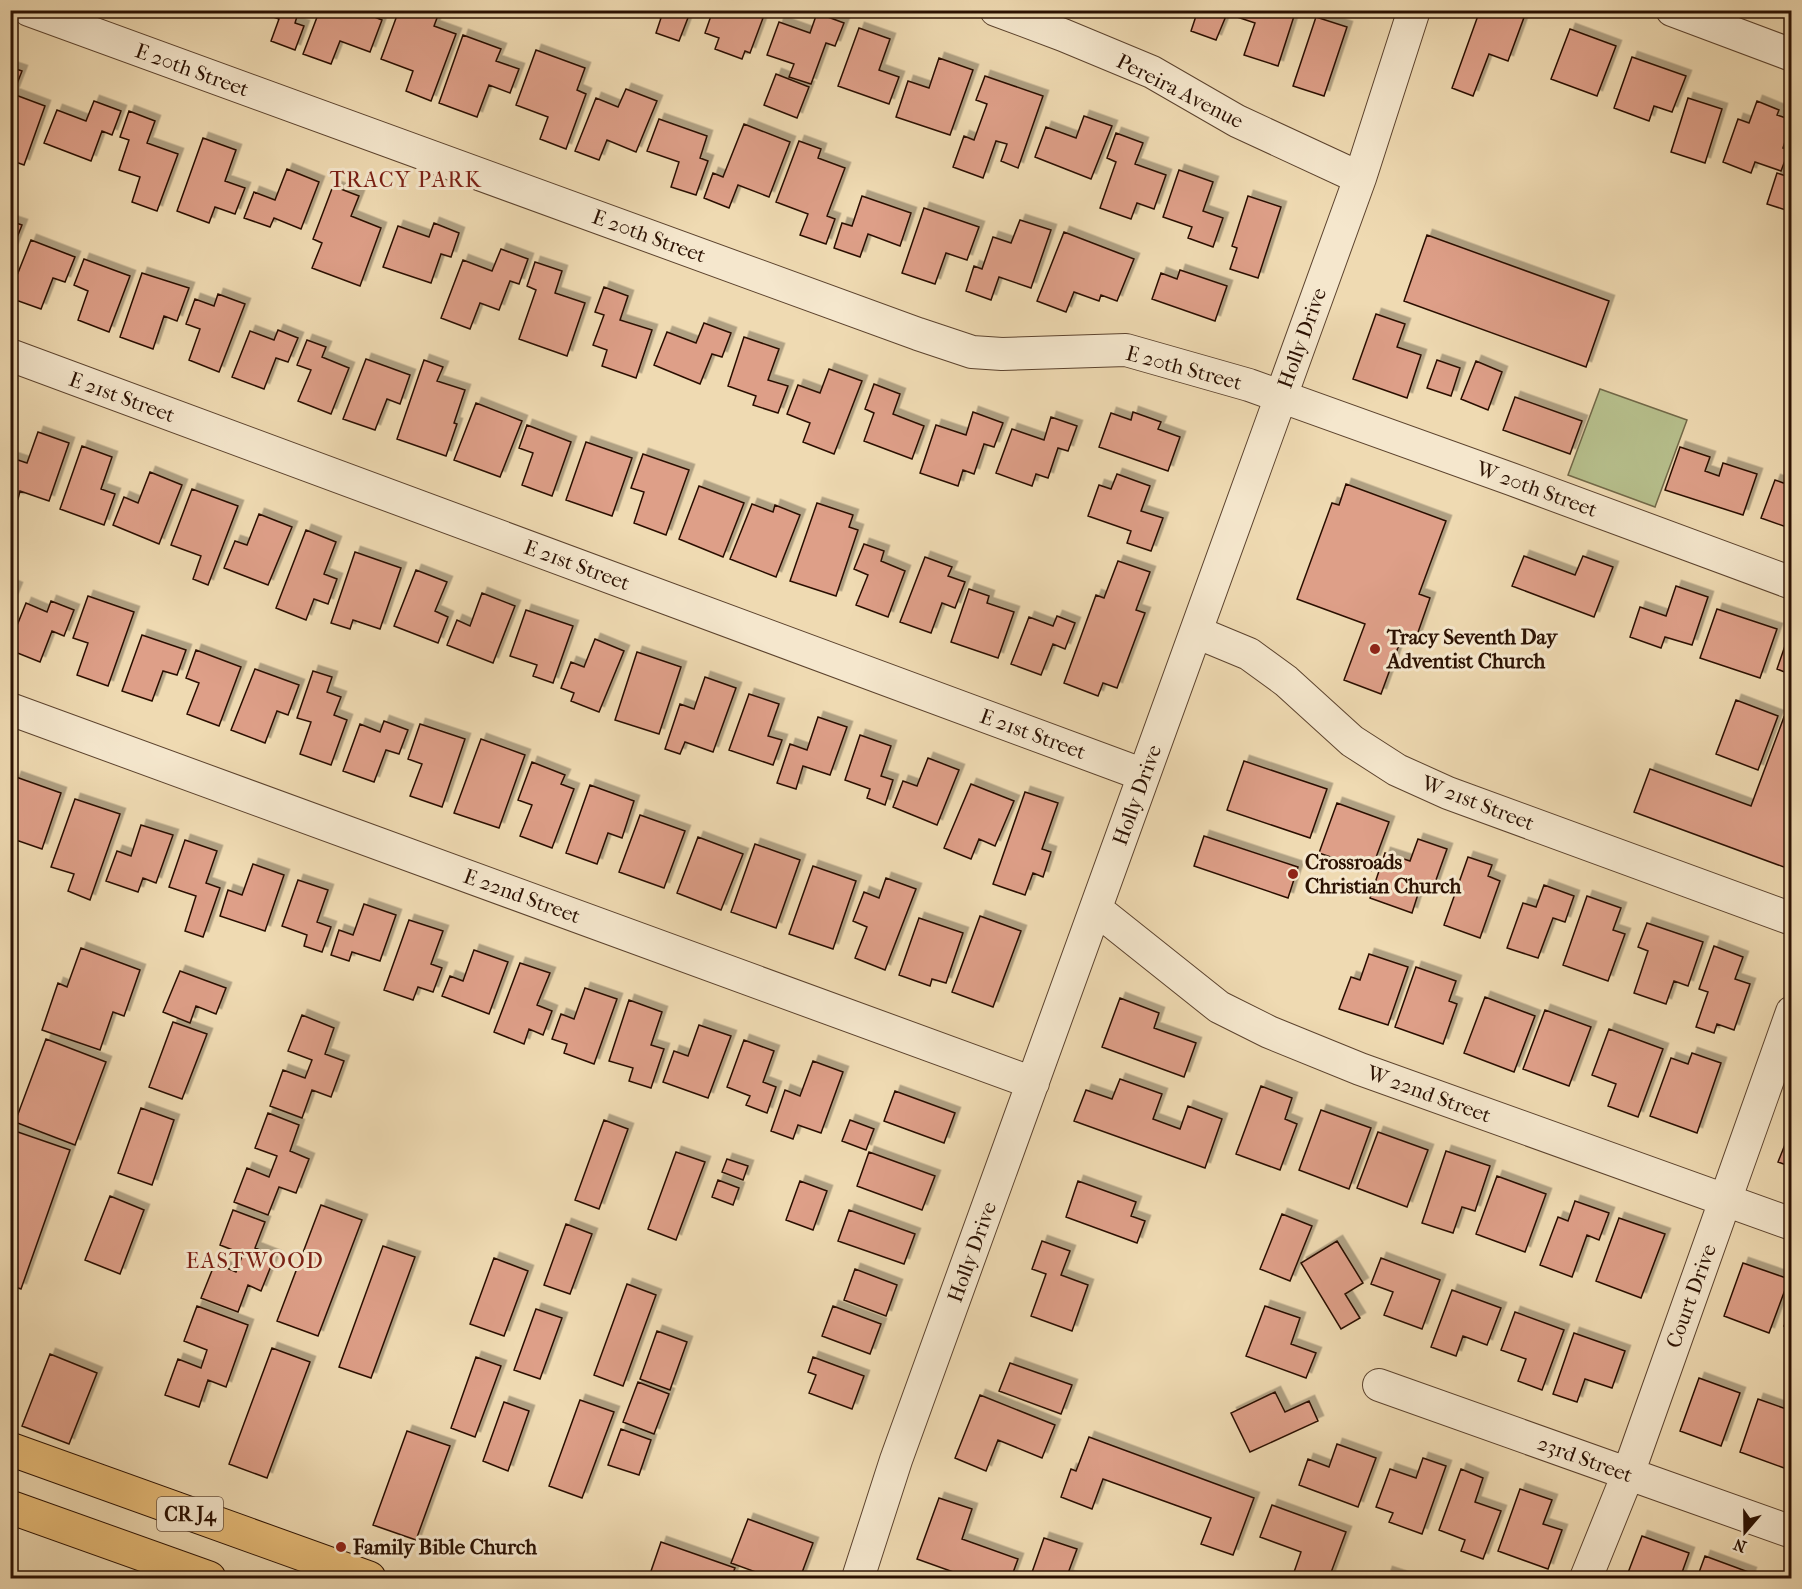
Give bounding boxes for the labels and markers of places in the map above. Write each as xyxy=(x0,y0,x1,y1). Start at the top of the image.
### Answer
place label: Tracy Seventh Day Adventist Church xyxy=(1385,625,1559,673)
marker: Tracy Seventh Day Adventist Church xyxy=(1368,642,1382,656)
place label: Crossroads Christian Church xyxy=(1305,850,1461,898)
marker: Crossroads Christian Church xyxy=(1286,867,1300,881)
place label: Family Bible Church xyxy=(352,1535,537,1559)
marker: Family Bible Church xyxy=(334,1540,348,1554)

